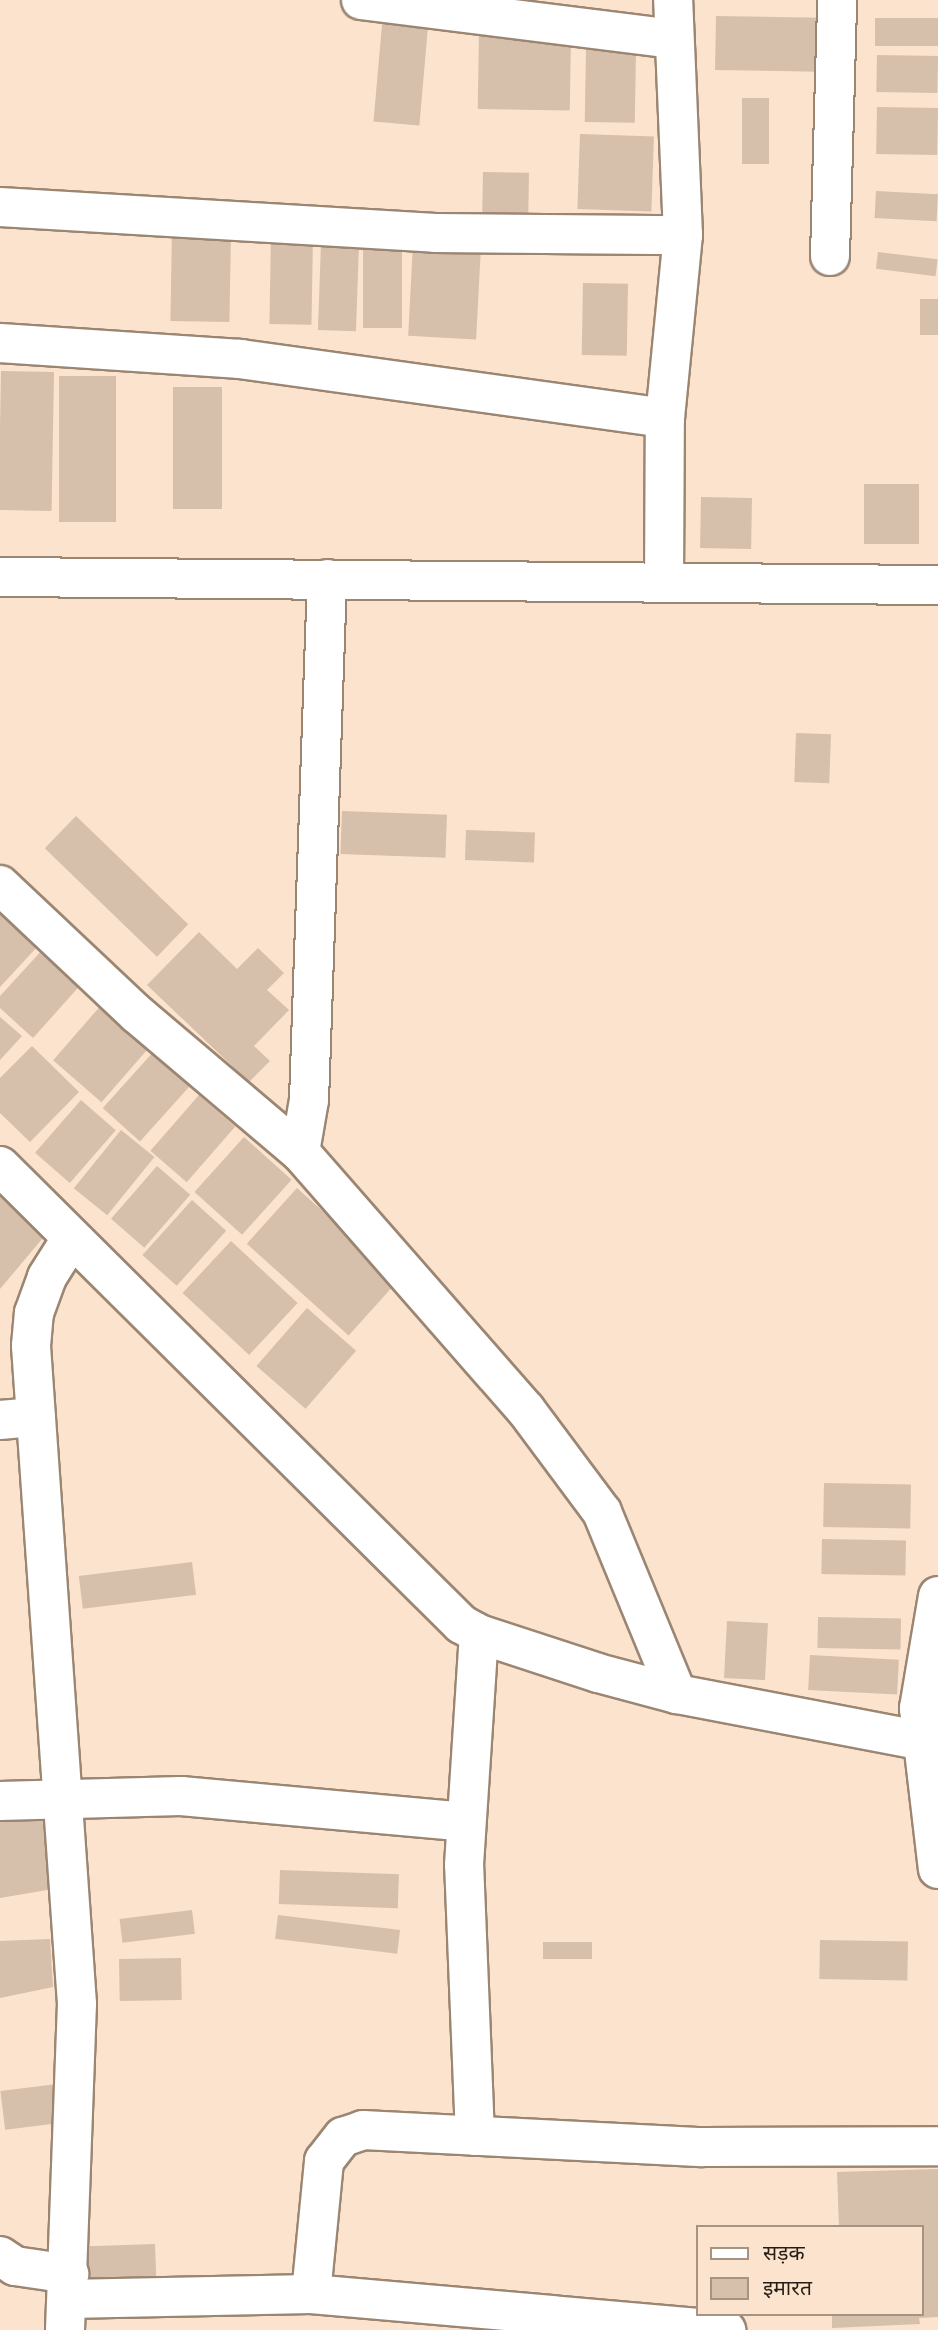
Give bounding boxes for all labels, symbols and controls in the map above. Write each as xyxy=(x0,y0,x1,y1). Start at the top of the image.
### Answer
legend xyxy=(696,2225,924,2316)
text: सड़क xyxy=(763,2239,805,2266)
text: इमारत xyxy=(763,2274,812,2301)

